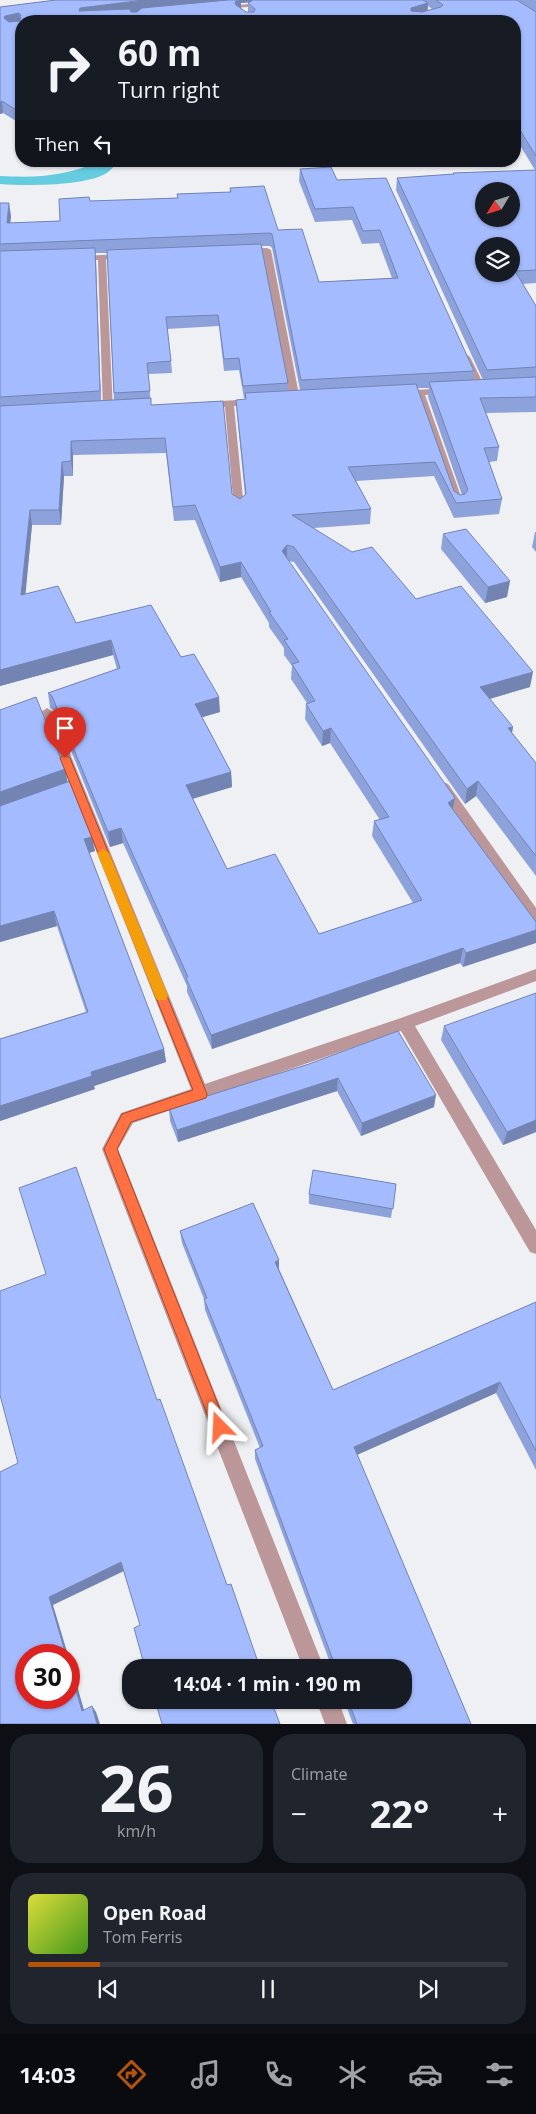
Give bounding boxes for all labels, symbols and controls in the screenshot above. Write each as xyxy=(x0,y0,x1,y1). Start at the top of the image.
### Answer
text: 60 m xyxy=(118,29,201,76)
icon: right xyxy=(35,35,100,100)
text: Turn right xyxy=(118,74,220,104)
icon: left xyxy=(89,130,117,158)
text: Then xyxy=(35,131,79,157)
north arrow xyxy=(475,182,520,228)
map controls xyxy=(475,182,520,282)
button: layers xyxy=(475,237,520,282)
pin xyxy=(44,707,86,758)
icon: arrive xyxy=(51,714,79,742)
position arrow xyxy=(193,1400,245,1452)
speed limit sign: 30 xyxy=(15,1644,80,1709)
text: 14:04 · 1 min · 190 m xyxy=(173,1671,361,1697)
text: 26 xyxy=(99,1743,174,1831)
text: Climate xyxy=(291,1763,348,1785)
text: 22° xyxy=(370,1787,429,1839)
text: − xyxy=(291,1794,307,1832)
text: + xyxy=(492,1794,508,1832)
text: km/h xyxy=(117,1820,156,1842)
text: Open Road xyxy=(103,1900,207,1926)
text: Tom Ferris xyxy=(103,1926,182,1948)
icon: previous xyxy=(94,1975,122,2003)
icon: pause xyxy=(254,1975,282,2003)
icon: next xyxy=(414,1975,442,2003)
icon: directions xyxy=(114,2057,149,2092)
icon: music xyxy=(188,2057,223,2092)
icon: phone xyxy=(261,2057,296,2092)
icon: climate xyxy=(335,2057,370,2092)
icon: car xyxy=(408,2057,443,2092)
icon: filters xyxy=(482,2057,517,2092)
text: 14:03 xyxy=(19,2059,76,2089)

